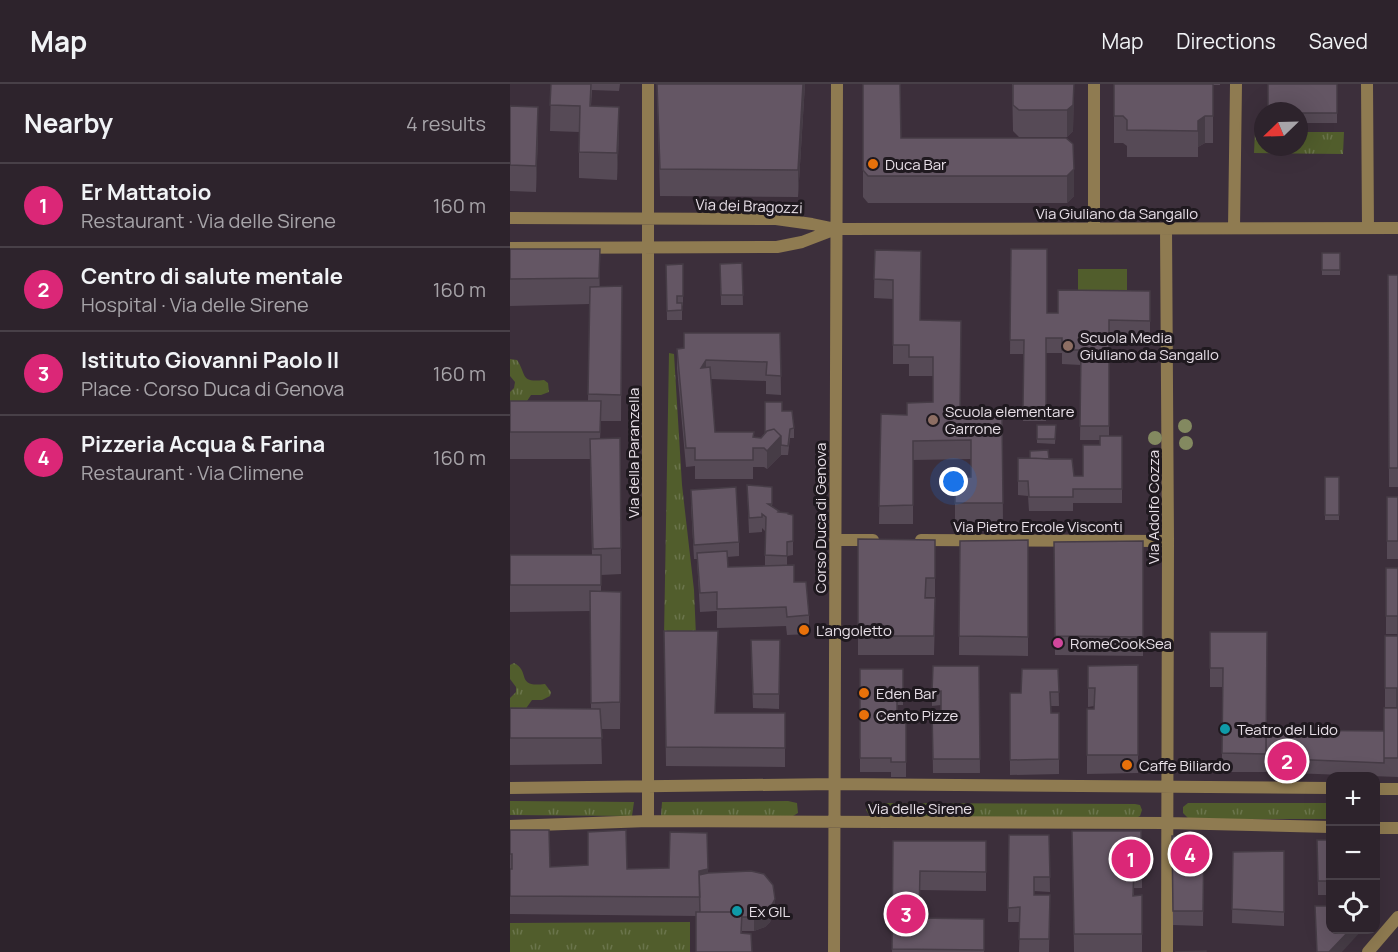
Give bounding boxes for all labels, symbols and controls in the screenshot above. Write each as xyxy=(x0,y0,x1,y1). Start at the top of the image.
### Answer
text: Map xyxy=(30,22,87,60)
text: Map xyxy=(1102,27,1143,55)
text: Directions xyxy=(1176,27,1276,55)
text: Saved xyxy=(1309,27,1368,55)
north arrow xyxy=(1254,102,1308,156)
text: Nearby xyxy=(24,105,113,141)
text: 4 results xyxy=(406,110,486,137)
place label: Duca Bar xyxy=(885,154,947,175)
marker: Duca Bar xyxy=(866,157,880,171)
text: Er Mattatoio xyxy=(81,177,211,207)
text: 1 xyxy=(39,192,48,219)
text: 160 m xyxy=(433,192,486,219)
street label: Via dei Bragozzi xyxy=(695,194,803,218)
street label: Via Giuliano da Sangallo xyxy=(1036,203,1198,224)
text: Restaurant · Via delle Sirene xyxy=(81,207,336,234)
text: Centro di salute mentale xyxy=(81,261,343,291)
text: 2 xyxy=(38,276,49,303)
text: 160 m xyxy=(433,276,486,303)
text: Hospital · Via delle Sirene xyxy=(81,291,309,318)
place label: Scuola Media Giuliano da Sangallo xyxy=(1080,327,1219,365)
marker: Scuola Media Giuliano da Sangallo xyxy=(1061,339,1075,353)
text: Istituto Giovanni Paolo II xyxy=(81,345,339,375)
text: 3 xyxy=(38,360,49,387)
text: 160 m xyxy=(433,360,486,387)
text: Place · Corso Duca di Genova xyxy=(81,375,344,402)
street label: Via della Paranzella xyxy=(623,388,644,518)
place label: Scuola elementare Garrone xyxy=(945,401,1075,439)
marker: Scuola elementare Garrone xyxy=(926,413,940,427)
text: Pizzeria Acqua & Farina xyxy=(81,429,325,459)
street label: Corso Duca di Genova xyxy=(810,443,831,593)
text: 4 xyxy=(37,444,50,471)
text: 160 m xyxy=(433,444,486,471)
street label: Via Adolfo Cozza xyxy=(1143,450,1164,564)
text: Restaurant · Via Climene xyxy=(81,459,304,486)
your location xyxy=(939,467,968,496)
street label: Via Pietro Ercole Visconti xyxy=(953,516,1123,537)
place label: L'angoletto xyxy=(816,620,892,641)
marker: L'angoletto xyxy=(797,623,811,637)
place label: RomeCookSea xyxy=(1070,633,1172,654)
marker: RomeCookSea xyxy=(1051,636,1065,650)
place label: Eden Bar xyxy=(876,683,937,704)
marker: Eden Bar xyxy=(857,686,871,700)
place label: Cento Pizze xyxy=(876,705,959,726)
marker: Cento Pizze xyxy=(857,708,871,722)
place label: Teatro del Lido xyxy=(1237,719,1338,740)
marker: Teatro del Lido xyxy=(1218,722,1232,736)
pin: 2 xyxy=(1268,738,1306,784)
place label: Caffe Biliardo xyxy=(1139,755,1231,776)
marker: Caffe Biliardo xyxy=(1120,758,1134,772)
map controls xyxy=(1326,772,1380,934)
button: + xyxy=(1326,772,1380,826)
street label: Via delle Sirene xyxy=(868,798,972,819)
button: − xyxy=(1326,826,1380,880)
pin: 4 xyxy=(1170,832,1210,876)
pin: 1 xyxy=(1112,836,1150,882)
button: locate xyxy=(1326,880,1380,934)
pin: 3 xyxy=(886,892,926,936)
place label: Ex GIL xyxy=(749,901,791,922)
marker: Ex GIL xyxy=(730,904,744,918)

